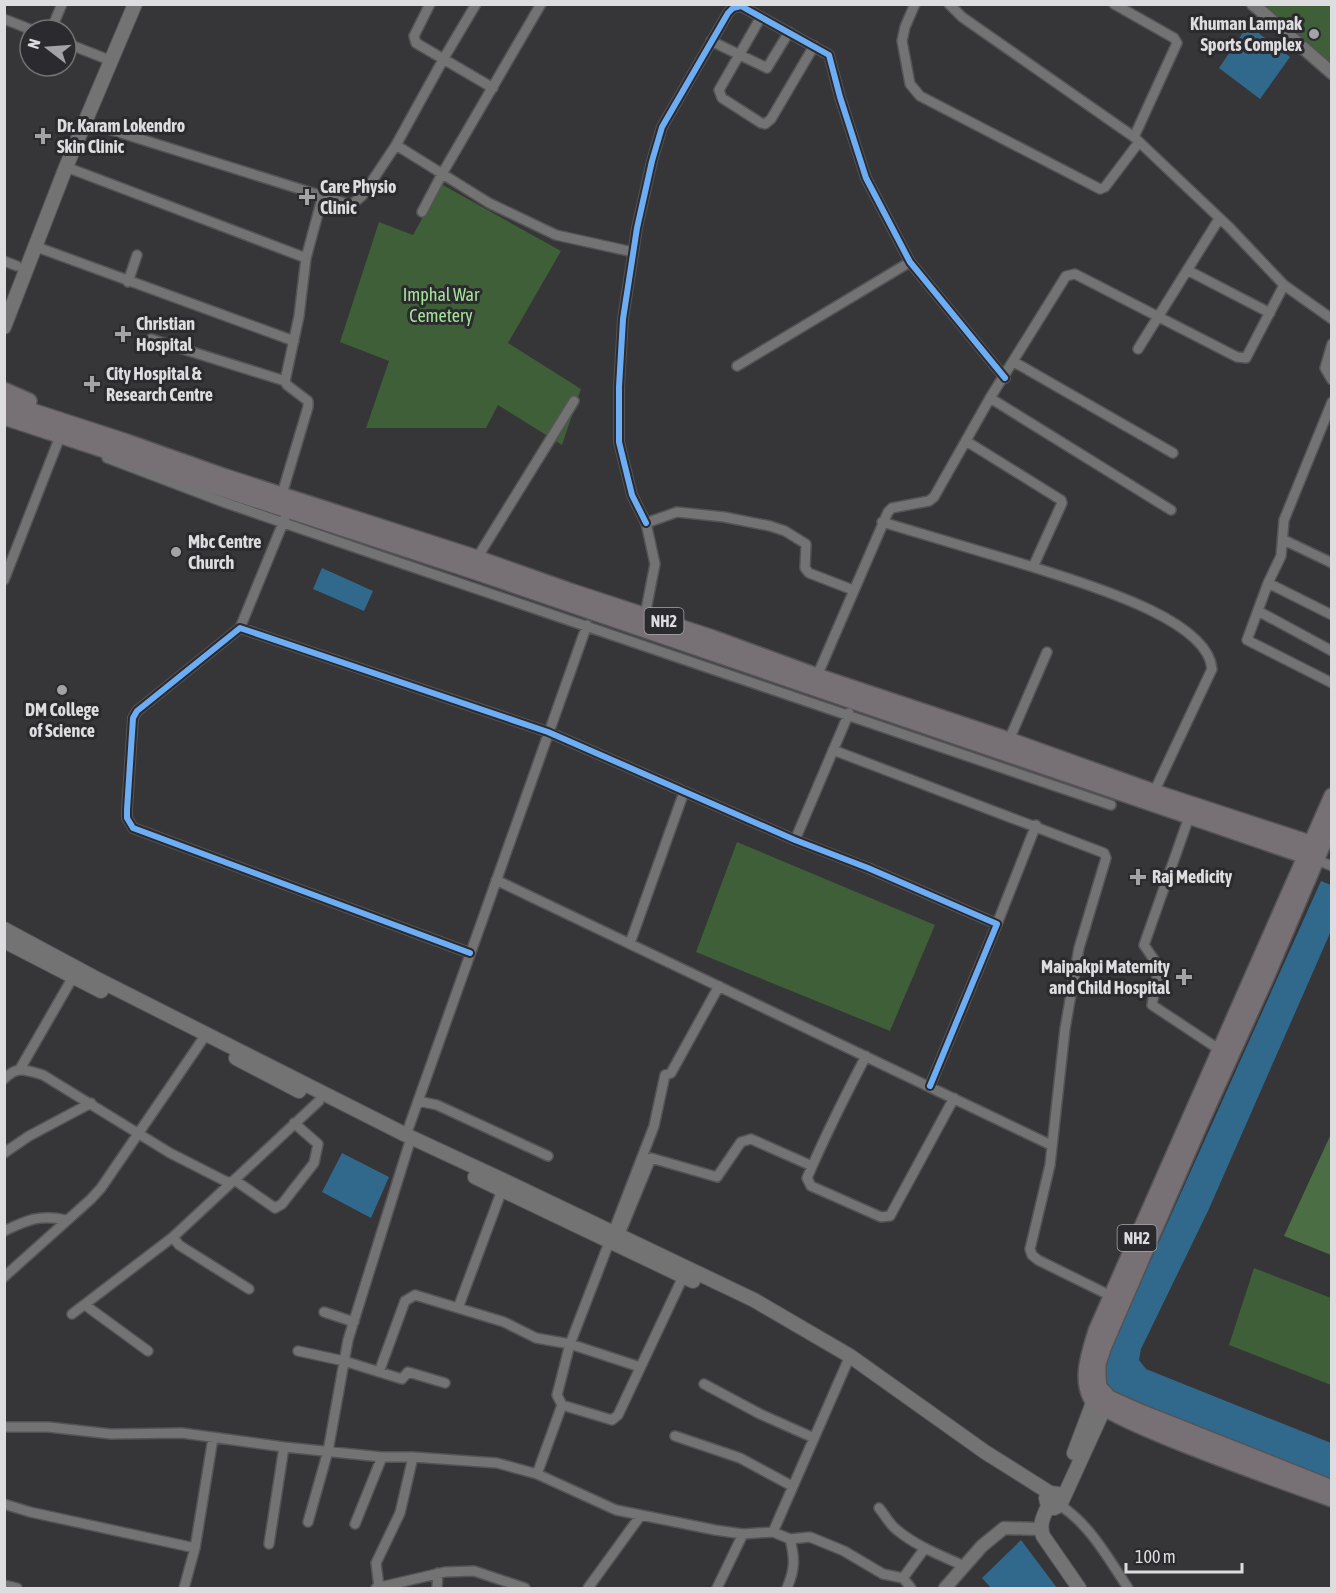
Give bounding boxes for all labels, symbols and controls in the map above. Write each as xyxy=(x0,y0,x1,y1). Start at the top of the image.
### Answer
place label: Khuman Lampak Sports Complex xyxy=(1190,13,1303,55)
north arrow xyxy=(18,18,78,78)
marker: Khuman Lampak Sports Complex xyxy=(1307,27,1321,41)
text: N xyxy=(24,36,44,51)
place label: Dr. Karam Lokendro Skin Clinic xyxy=(57,115,185,157)
marker: Dr. Karam Lokendro Skin Clinic xyxy=(34,127,52,145)
place label: Care Physio Clinic xyxy=(320,176,396,218)
marker: Care Physio Clinic xyxy=(298,188,316,206)
park label: Imphal War Cemetery xyxy=(403,284,480,326)
place label: Christian Hospital xyxy=(136,313,195,355)
marker: Christian Hospital xyxy=(114,325,132,343)
place label: City Hospital & Research Centre xyxy=(106,363,213,405)
marker: City Hospital & Research Centre xyxy=(83,375,101,393)
place label: Mbc Centre Church xyxy=(188,531,261,573)
marker: Mbc Centre Church xyxy=(169,545,183,559)
road number: NH2 xyxy=(644,608,684,634)
marker: DM College of Science xyxy=(55,683,69,697)
place label: DM College of Science xyxy=(25,699,99,741)
place label: Raj Medicity xyxy=(1152,866,1233,887)
marker: Raj Medicity xyxy=(1129,868,1147,886)
place label: Maipakpi Maternity and Child Hospital xyxy=(1041,956,1171,998)
marker: Maipakpi Maternity and Child Hospital xyxy=(1175,968,1193,986)
road number: NH2 xyxy=(1118,1225,1156,1251)
scale bar xyxy=(1126,1536,1242,1574)
text: 100 m xyxy=(1135,1546,1176,1567)

